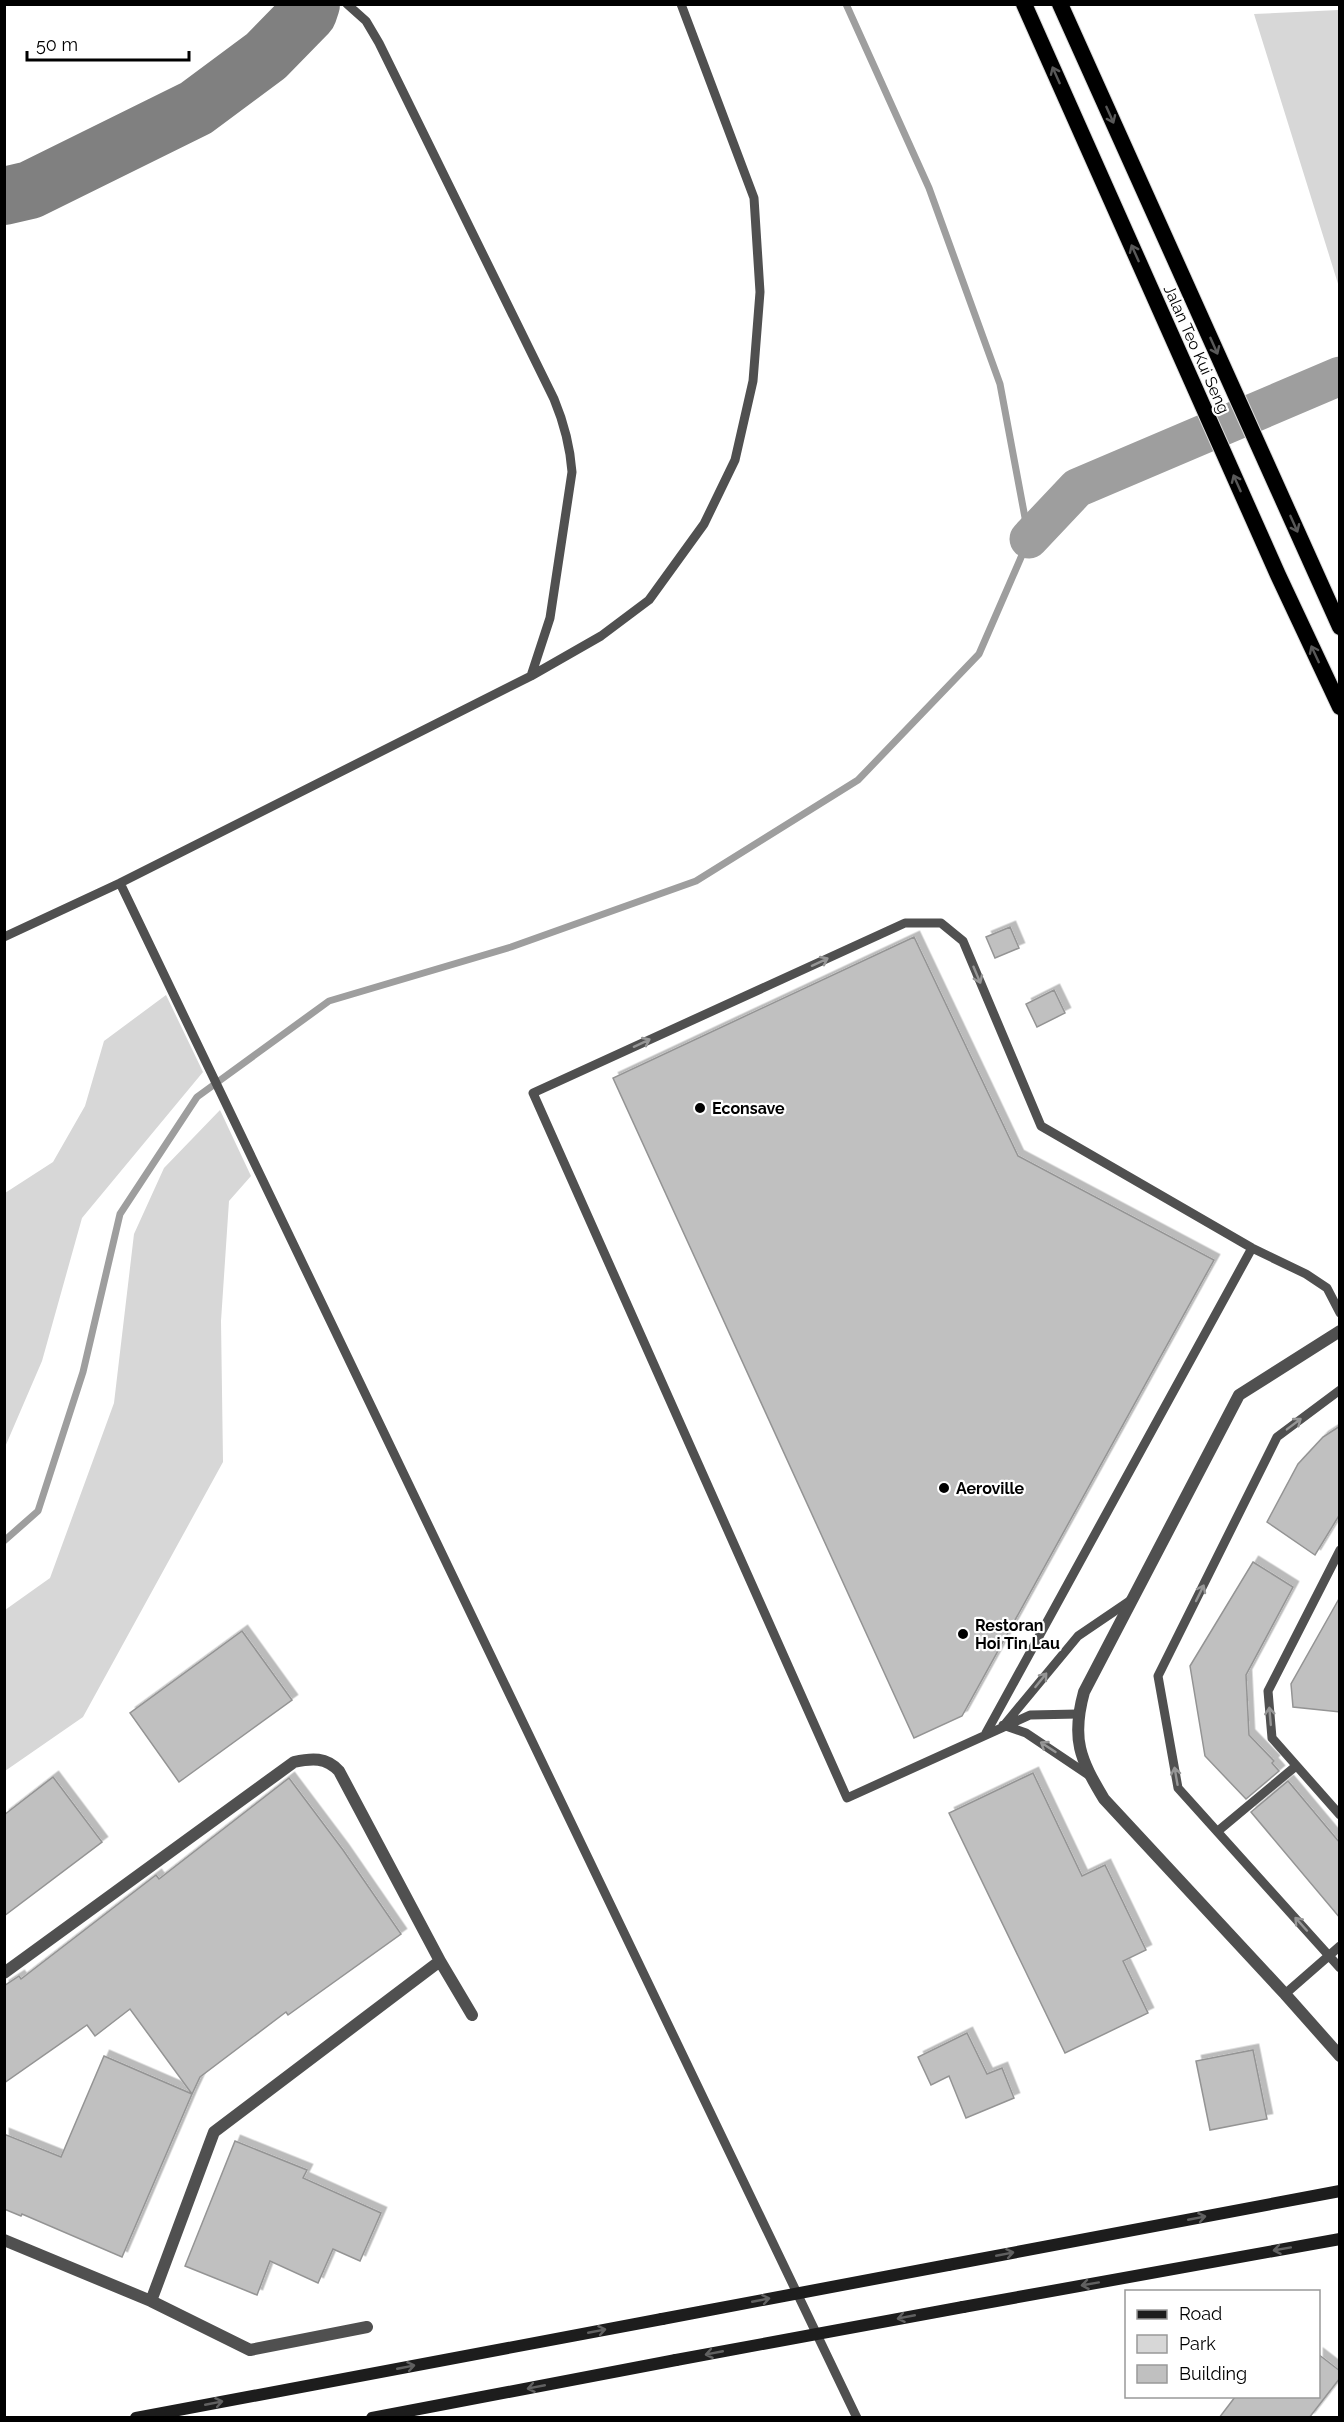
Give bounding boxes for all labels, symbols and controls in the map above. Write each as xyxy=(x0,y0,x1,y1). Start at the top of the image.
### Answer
scale bar xyxy=(27,24,189,62)
text: 50 m xyxy=(36,34,78,55)
one-way arrow xyxy=(1049,66,1061,84)
one-way arrow xyxy=(1105,106,1117,124)
one-way arrow xyxy=(1129,244,1140,262)
street label: Jalan Teo Kui Seng xyxy=(1160,282,1233,416)
one-way arrow xyxy=(1209,337,1221,355)
one-way arrow xyxy=(1231,474,1242,492)
one-way arrow xyxy=(1288,515,1300,533)
one-way arrow xyxy=(1308,645,1320,663)
one-way arrow xyxy=(810,955,828,967)
one-way arrow xyxy=(972,966,983,984)
one-way arrow xyxy=(633,1036,651,1048)
place label: Econsave xyxy=(712,1099,785,1118)
marker: Econsave xyxy=(693,1101,707,1115)
one-way arrow xyxy=(1285,1418,1301,1430)
place label: Aeroville xyxy=(956,1479,1025,1498)
marker: Aeroville xyxy=(937,1481,951,1495)
one-way arrow xyxy=(1194,1584,1206,1602)
place label: Restoran Hoi Tin Lau xyxy=(975,1616,1060,1653)
marker: Restoran Hoi Tin Lau xyxy=(956,1627,970,1641)
one-way arrow xyxy=(1034,1672,1047,1688)
one-way arrow xyxy=(1264,1706,1275,1726)
one-way arrow xyxy=(1040,1741,1057,1754)
one-way arrow xyxy=(1170,1767,1181,1787)
one-way arrow xyxy=(1294,1917,1308,1932)
one-way arrow xyxy=(1187,2212,1206,2223)
one-way arrow xyxy=(1273,2244,1292,2255)
one-way arrow xyxy=(995,2248,1015,2259)
one-way arrow xyxy=(1081,2279,1100,2290)
legend xyxy=(1125,2290,1320,2398)
one-way arrow xyxy=(751,2294,770,2305)
text: Road xyxy=(1179,2303,1222,2324)
one-way arrow xyxy=(897,2312,916,2323)
one-way arrow xyxy=(587,2325,607,2336)
text: Park xyxy=(1179,2333,1216,2354)
one-way arrow xyxy=(705,2348,725,2359)
one-way arrow xyxy=(395,2361,415,2372)
text: Building xyxy=(1179,2363,1247,2384)
one-way arrow xyxy=(526,2382,546,2393)
one-way arrow xyxy=(204,2397,223,2408)

